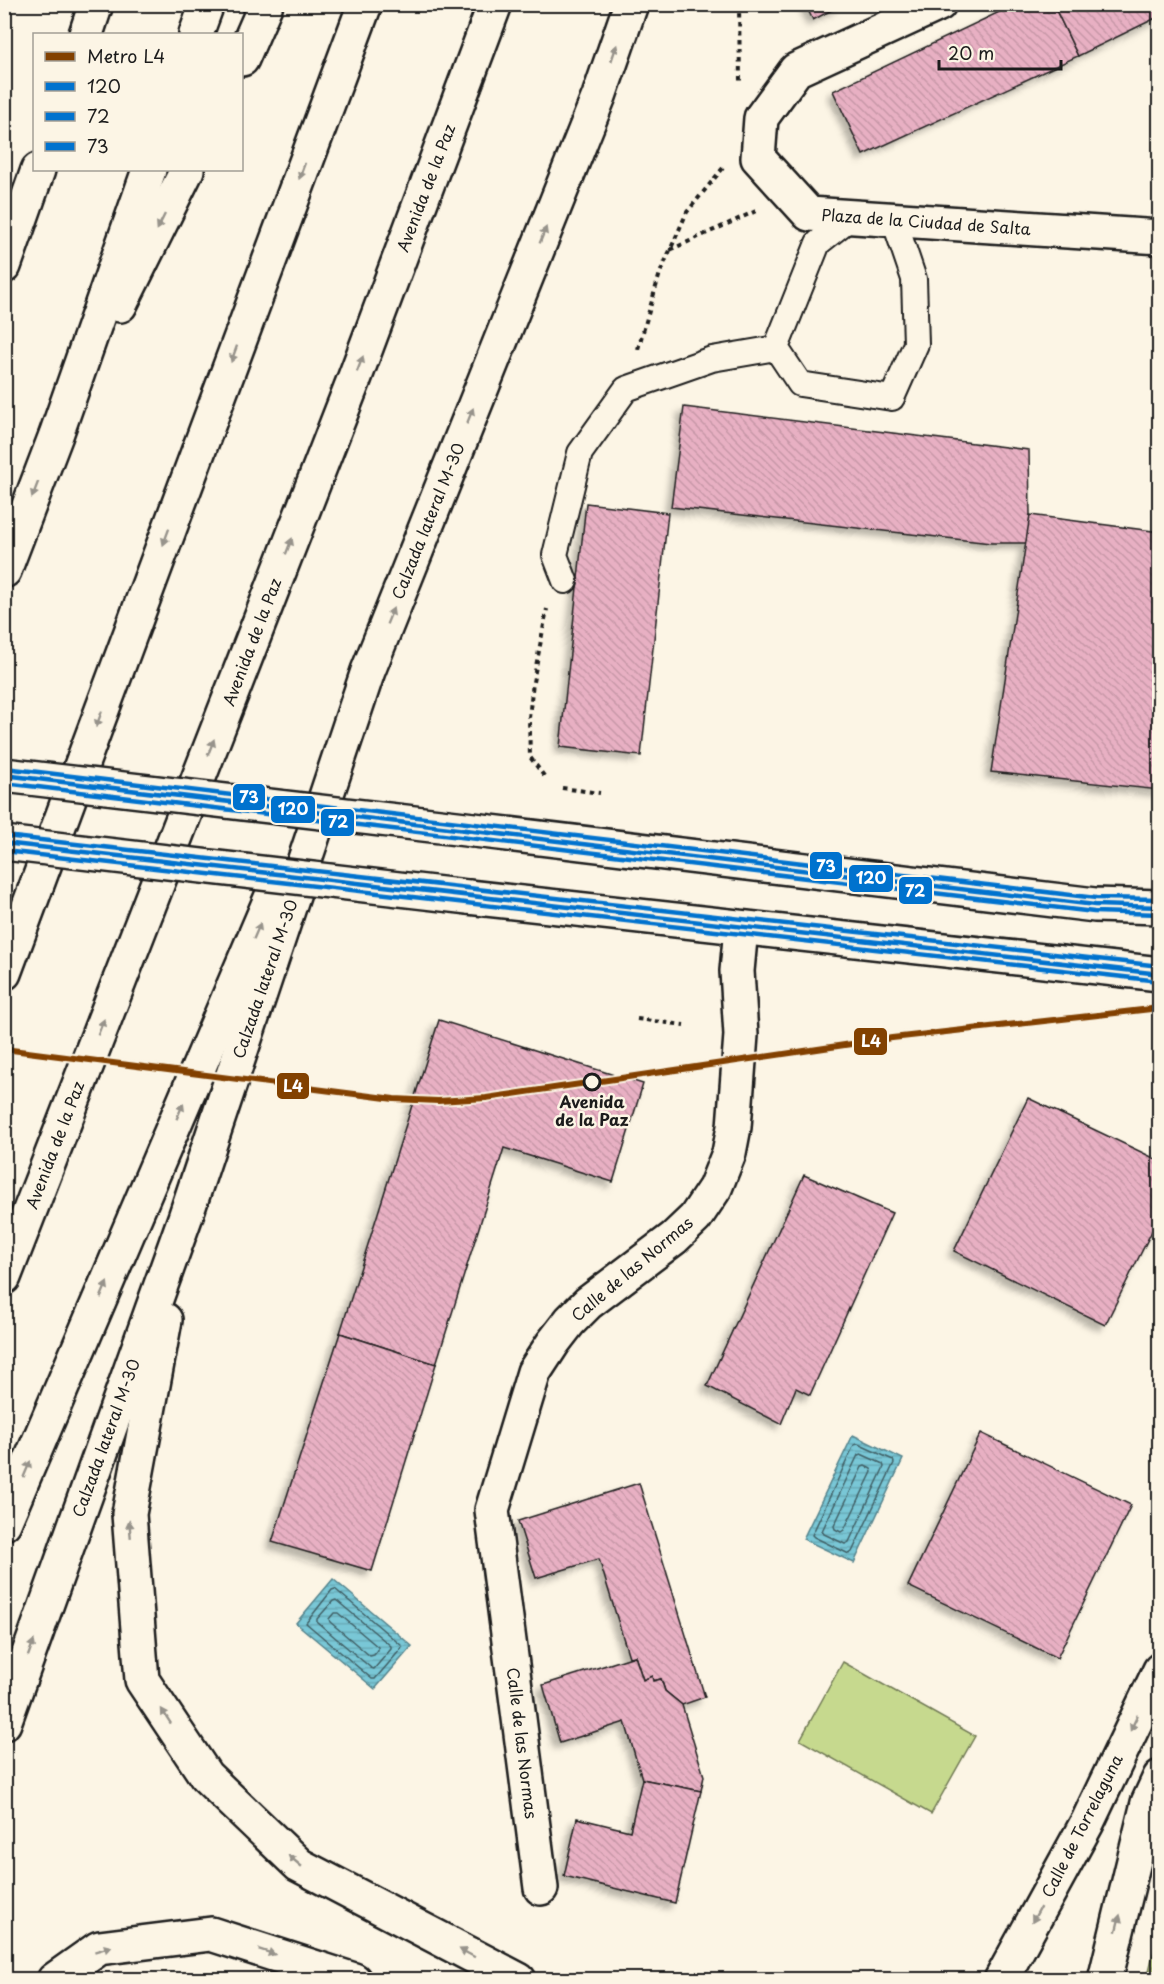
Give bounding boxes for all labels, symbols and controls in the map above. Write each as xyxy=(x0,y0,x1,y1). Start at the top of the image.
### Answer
legend xyxy=(33,33,243,171)
scale bar xyxy=(939,33,1060,71)
text: 20 m xyxy=(948,39,994,66)
text: Metro L4 xyxy=(87,42,165,69)
one-way arrow xyxy=(609,44,619,62)
text: 120 xyxy=(87,72,121,99)
text: 72 xyxy=(87,102,110,129)
street label: Avenida de la Paz xyxy=(390,120,461,255)
text: 73 xyxy=(87,132,109,159)
one-way arrow xyxy=(297,162,307,180)
street label: Plaza de la Ciudad de Salta xyxy=(821,202,1032,240)
one-way arrow xyxy=(157,213,167,231)
one-way arrow xyxy=(539,226,548,244)
one-way arrow xyxy=(229,345,239,363)
one-way arrow xyxy=(355,355,365,373)
one-way arrow xyxy=(466,407,475,425)
street label: Calzada lateral M-30 xyxy=(385,439,469,603)
one-way arrow xyxy=(30,481,40,499)
one-way arrow xyxy=(161,528,171,546)
one-way arrow xyxy=(285,537,294,555)
street label: Avenida de la Paz xyxy=(216,574,287,709)
one-way arrow xyxy=(386,607,395,625)
one-way arrow xyxy=(93,711,103,729)
one-way arrow xyxy=(206,738,216,756)
line badge: 73 xyxy=(232,783,266,811)
text: 73 xyxy=(239,784,259,808)
line badge: 120 xyxy=(270,795,316,824)
text: 120 xyxy=(278,796,308,820)
line badge: 72 xyxy=(320,808,355,837)
text: 72 xyxy=(328,809,348,833)
line badge: 73 xyxy=(809,851,843,880)
text: 73 xyxy=(816,853,836,877)
line badge: 120 xyxy=(848,864,894,893)
text: 120 xyxy=(856,865,886,889)
line badge: 72 xyxy=(898,876,933,905)
text: 72 xyxy=(905,878,925,902)
street label: Calzada lateral M-30 xyxy=(226,896,303,1062)
one-way arrow xyxy=(252,922,262,940)
one-way arrow xyxy=(97,1017,107,1035)
line badge: L4 xyxy=(853,1027,888,1056)
text: L4 xyxy=(861,1028,881,1052)
line badge: L4 xyxy=(276,1072,310,1100)
text: L4 xyxy=(283,1073,303,1097)
marker: Avenida de la Paz xyxy=(583,1073,601,1091)
street label: Avenida de la Paz xyxy=(19,1077,90,1212)
place label: Avenida de la Paz xyxy=(555,1089,629,1131)
one-way arrow xyxy=(175,1101,185,1119)
street label: Calle de las Normas xyxy=(565,1210,697,1326)
one-way arrow xyxy=(100,1281,109,1299)
street label: Calzada lateral M-30 xyxy=(65,1355,145,1520)
one-way arrow xyxy=(23,1461,32,1478)
one-way arrow xyxy=(125,1519,135,1538)
one-way arrow xyxy=(27,1639,37,1657)
street label: Calle de las Normas xyxy=(502,1666,544,1820)
one-way arrow xyxy=(161,1708,172,1724)
one-way arrow xyxy=(1130,1715,1139,1732)
street label: Calle de Torrelaguna xyxy=(1035,1750,1128,1901)
one-way arrow xyxy=(287,1854,303,1867)
one-way arrow xyxy=(1031,1907,1041,1924)
one-way arrow xyxy=(1114,1913,1124,1932)
one-way arrow xyxy=(94,1944,112,1953)
one-way arrow xyxy=(258,1948,276,1957)
one-way arrow xyxy=(458,1948,475,1958)

